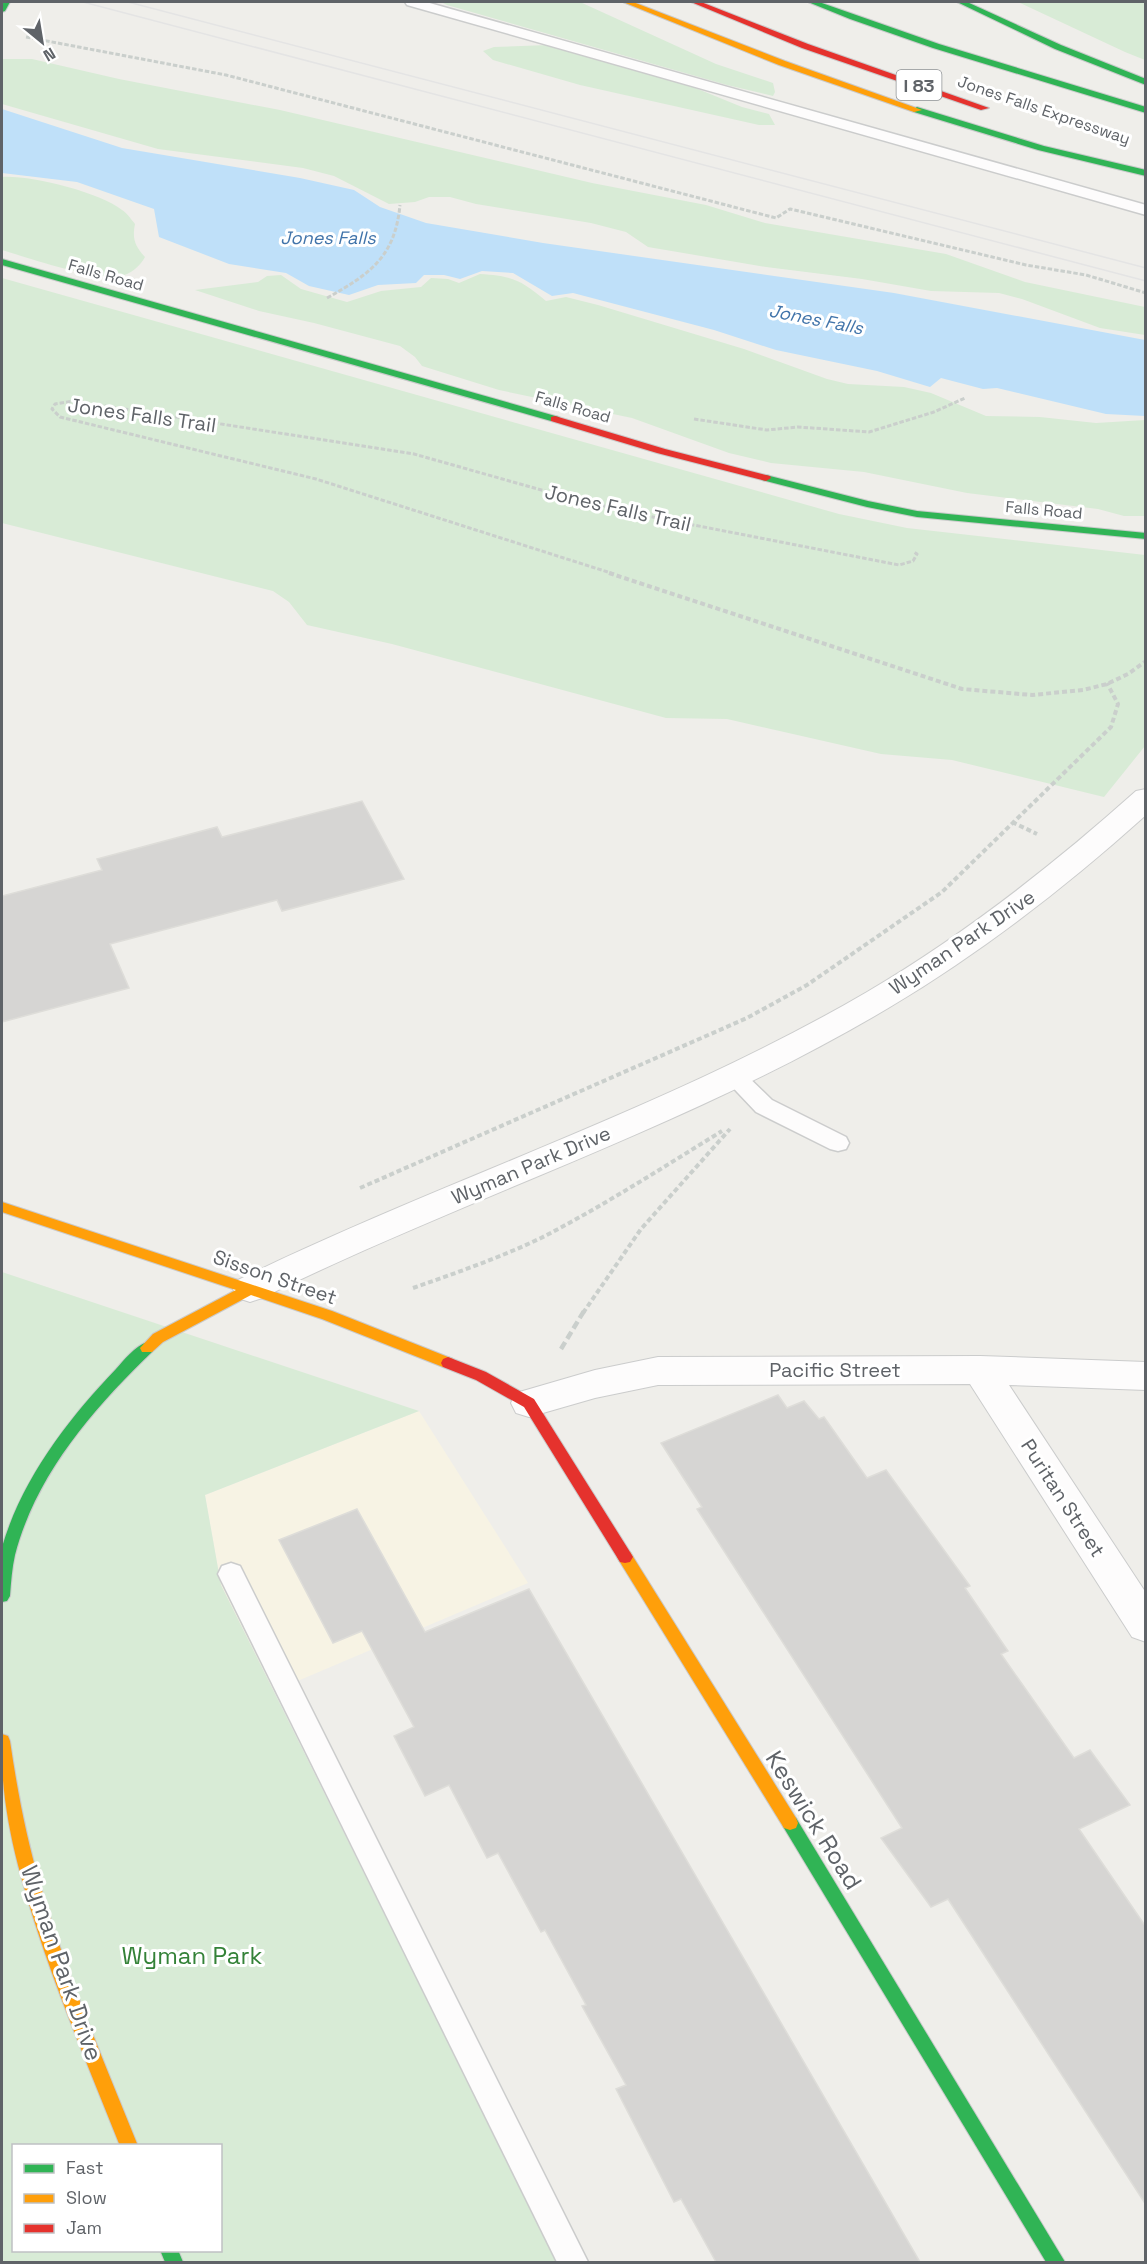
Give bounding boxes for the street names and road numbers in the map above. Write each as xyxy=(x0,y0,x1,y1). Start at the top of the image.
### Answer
road number: I 83 xyxy=(896,70,942,100)
street label: Jones Falls Expressway xyxy=(955,71,1133,149)
street label: Falls Road xyxy=(66,254,146,296)
street label: Falls Road xyxy=(533,386,613,428)
street label: Jones Falls Trail xyxy=(66,392,218,438)
street label: Jones Falls Trail xyxy=(542,479,694,537)
street label: Falls Road xyxy=(1005,496,1083,524)
street label: Wyman Park Drive xyxy=(884,884,1040,1000)
street label: Wyman Park Drive xyxy=(447,1120,615,1210)
street label: Sisson Street xyxy=(210,1244,340,1310)
street label: Pacific Street xyxy=(769,1357,901,1383)
street label: Puritan Street xyxy=(1015,1434,1111,1562)
street label: Keswick Road xyxy=(759,1745,869,1895)
street label: Wyman Park Drive xyxy=(14,1861,110,2065)

